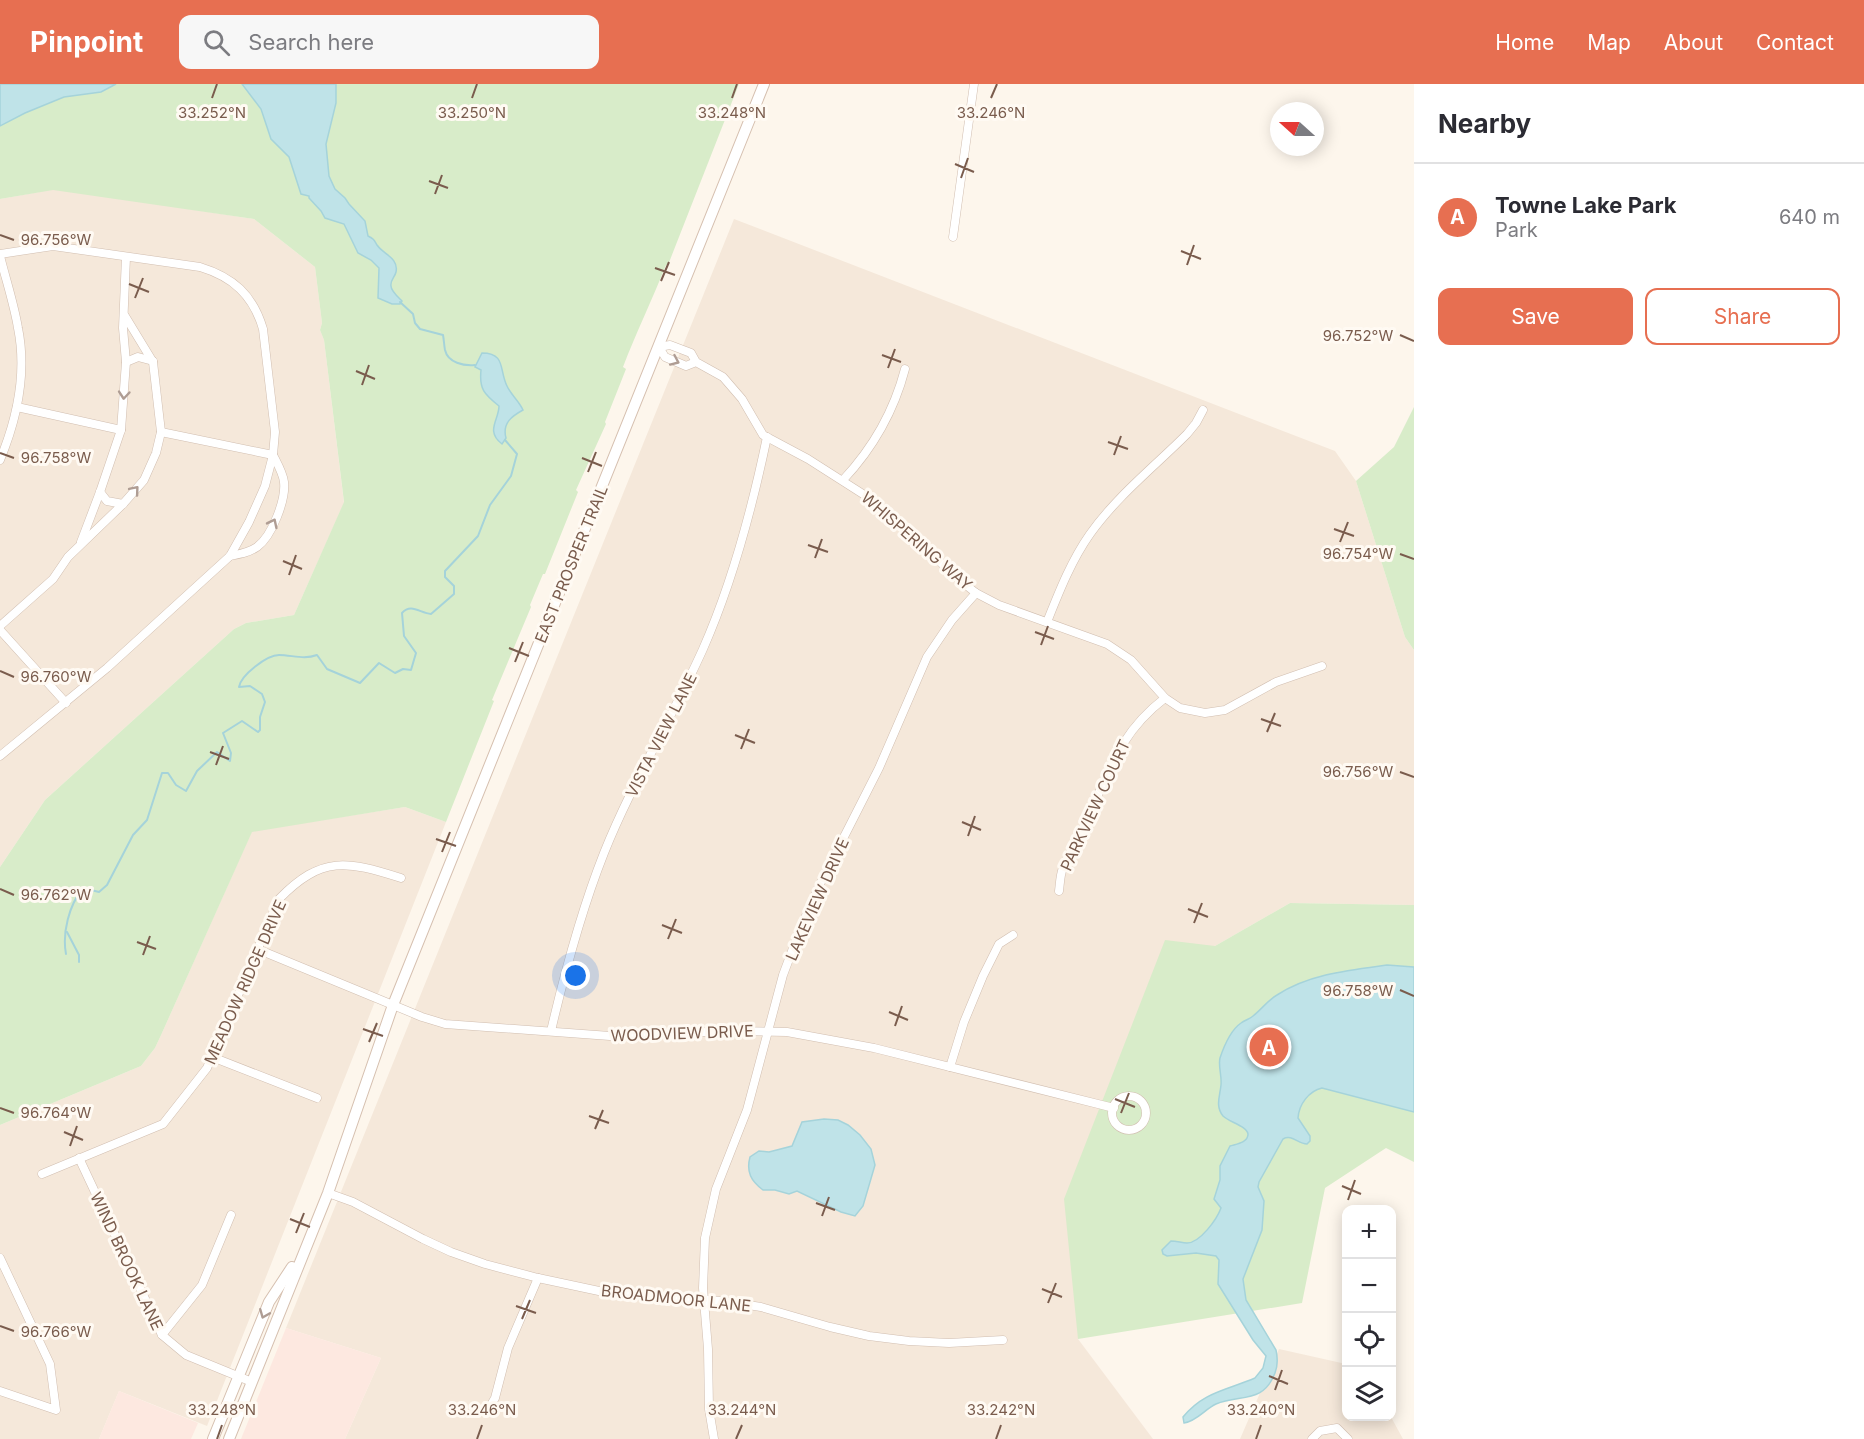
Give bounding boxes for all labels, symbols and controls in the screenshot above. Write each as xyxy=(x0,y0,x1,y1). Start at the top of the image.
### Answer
search box xyxy=(179,15,599,69)
text: Pinpoint xyxy=(30,25,143,59)
icon: search xyxy=(200,26,233,59)
text: Search here xyxy=(248,29,374,55)
text: Home xyxy=(1495,30,1554,55)
text: Map xyxy=(1587,30,1631,55)
text: About xyxy=(1664,30,1723,55)
text: Contact xyxy=(1756,30,1834,55)
north arrow xyxy=(1270,102,1324,156)
text: 33.252°N xyxy=(178,103,246,122)
text: 33.250°N xyxy=(438,103,506,122)
text: 33.248°N xyxy=(698,103,766,122)
text: 33.246°N xyxy=(957,103,1025,122)
text: Nearby xyxy=(1438,108,1531,139)
text: Towne Lake Park xyxy=(1495,192,1676,218)
text: A xyxy=(1450,205,1465,229)
text: 640 m xyxy=(1779,205,1840,229)
text: Park xyxy=(1495,218,1538,242)
text: 96.756°W xyxy=(21,230,92,249)
button: Save xyxy=(1438,288,1633,345)
button: Share xyxy=(1645,288,1840,345)
text: 96.752°W xyxy=(1323,326,1393,345)
one-way arrow xyxy=(668,354,679,366)
one-way arrow xyxy=(118,391,131,400)
text: 96.758°W xyxy=(21,448,91,467)
street label: EAST PROSPER TRAIL xyxy=(530,482,612,646)
one-way arrow xyxy=(128,486,139,497)
street label: WHISPERING WAY xyxy=(857,487,977,595)
one-way arrow xyxy=(265,518,277,529)
text: 96.754°W xyxy=(1323,544,1394,563)
text: 96.760°W xyxy=(21,667,92,686)
street label: VISTA VIEW LANE xyxy=(621,669,701,801)
street label: PARKVIEW COURT xyxy=(1056,736,1134,874)
text: 96.756°W xyxy=(1323,762,1394,781)
street label: LAKEVIEW DRIVE xyxy=(781,834,853,964)
text: 96.762°W xyxy=(21,885,91,904)
street label: MEADOW RIDGE DRIVE xyxy=(200,897,290,1067)
your location xyxy=(561,961,590,990)
text: 96.758°W xyxy=(1323,981,1393,1000)
street label: WOODVIEW DRIVE xyxy=(610,1021,754,1045)
pin: A xyxy=(1250,1024,1288,1070)
text: 96.764°W xyxy=(21,1103,92,1122)
street label: WIND BROOK LANE xyxy=(86,1189,168,1333)
map controls xyxy=(1342,1205,1396,1421)
button: + xyxy=(1342,1205,1396,1259)
button: − xyxy=(1342,1259,1396,1313)
street label: BROADMOOR LANE xyxy=(600,1280,752,1316)
one-way arrow xyxy=(259,1308,271,1319)
button: locate xyxy=(1342,1313,1396,1367)
text: 96.766°W xyxy=(21,1322,92,1341)
button: layers xyxy=(1342,1367,1396,1421)
text: 33.248°N xyxy=(188,1400,256,1419)
text: 33.246°N xyxy=(448,1400,516,1419)
text: 33.244°N xyxy=(708,1400,776,1419)
text: 33.242°N xyxy=(967,1400,1035,1419)
text: 33.240°N xyxy=(1227,1400,1295,1419)

